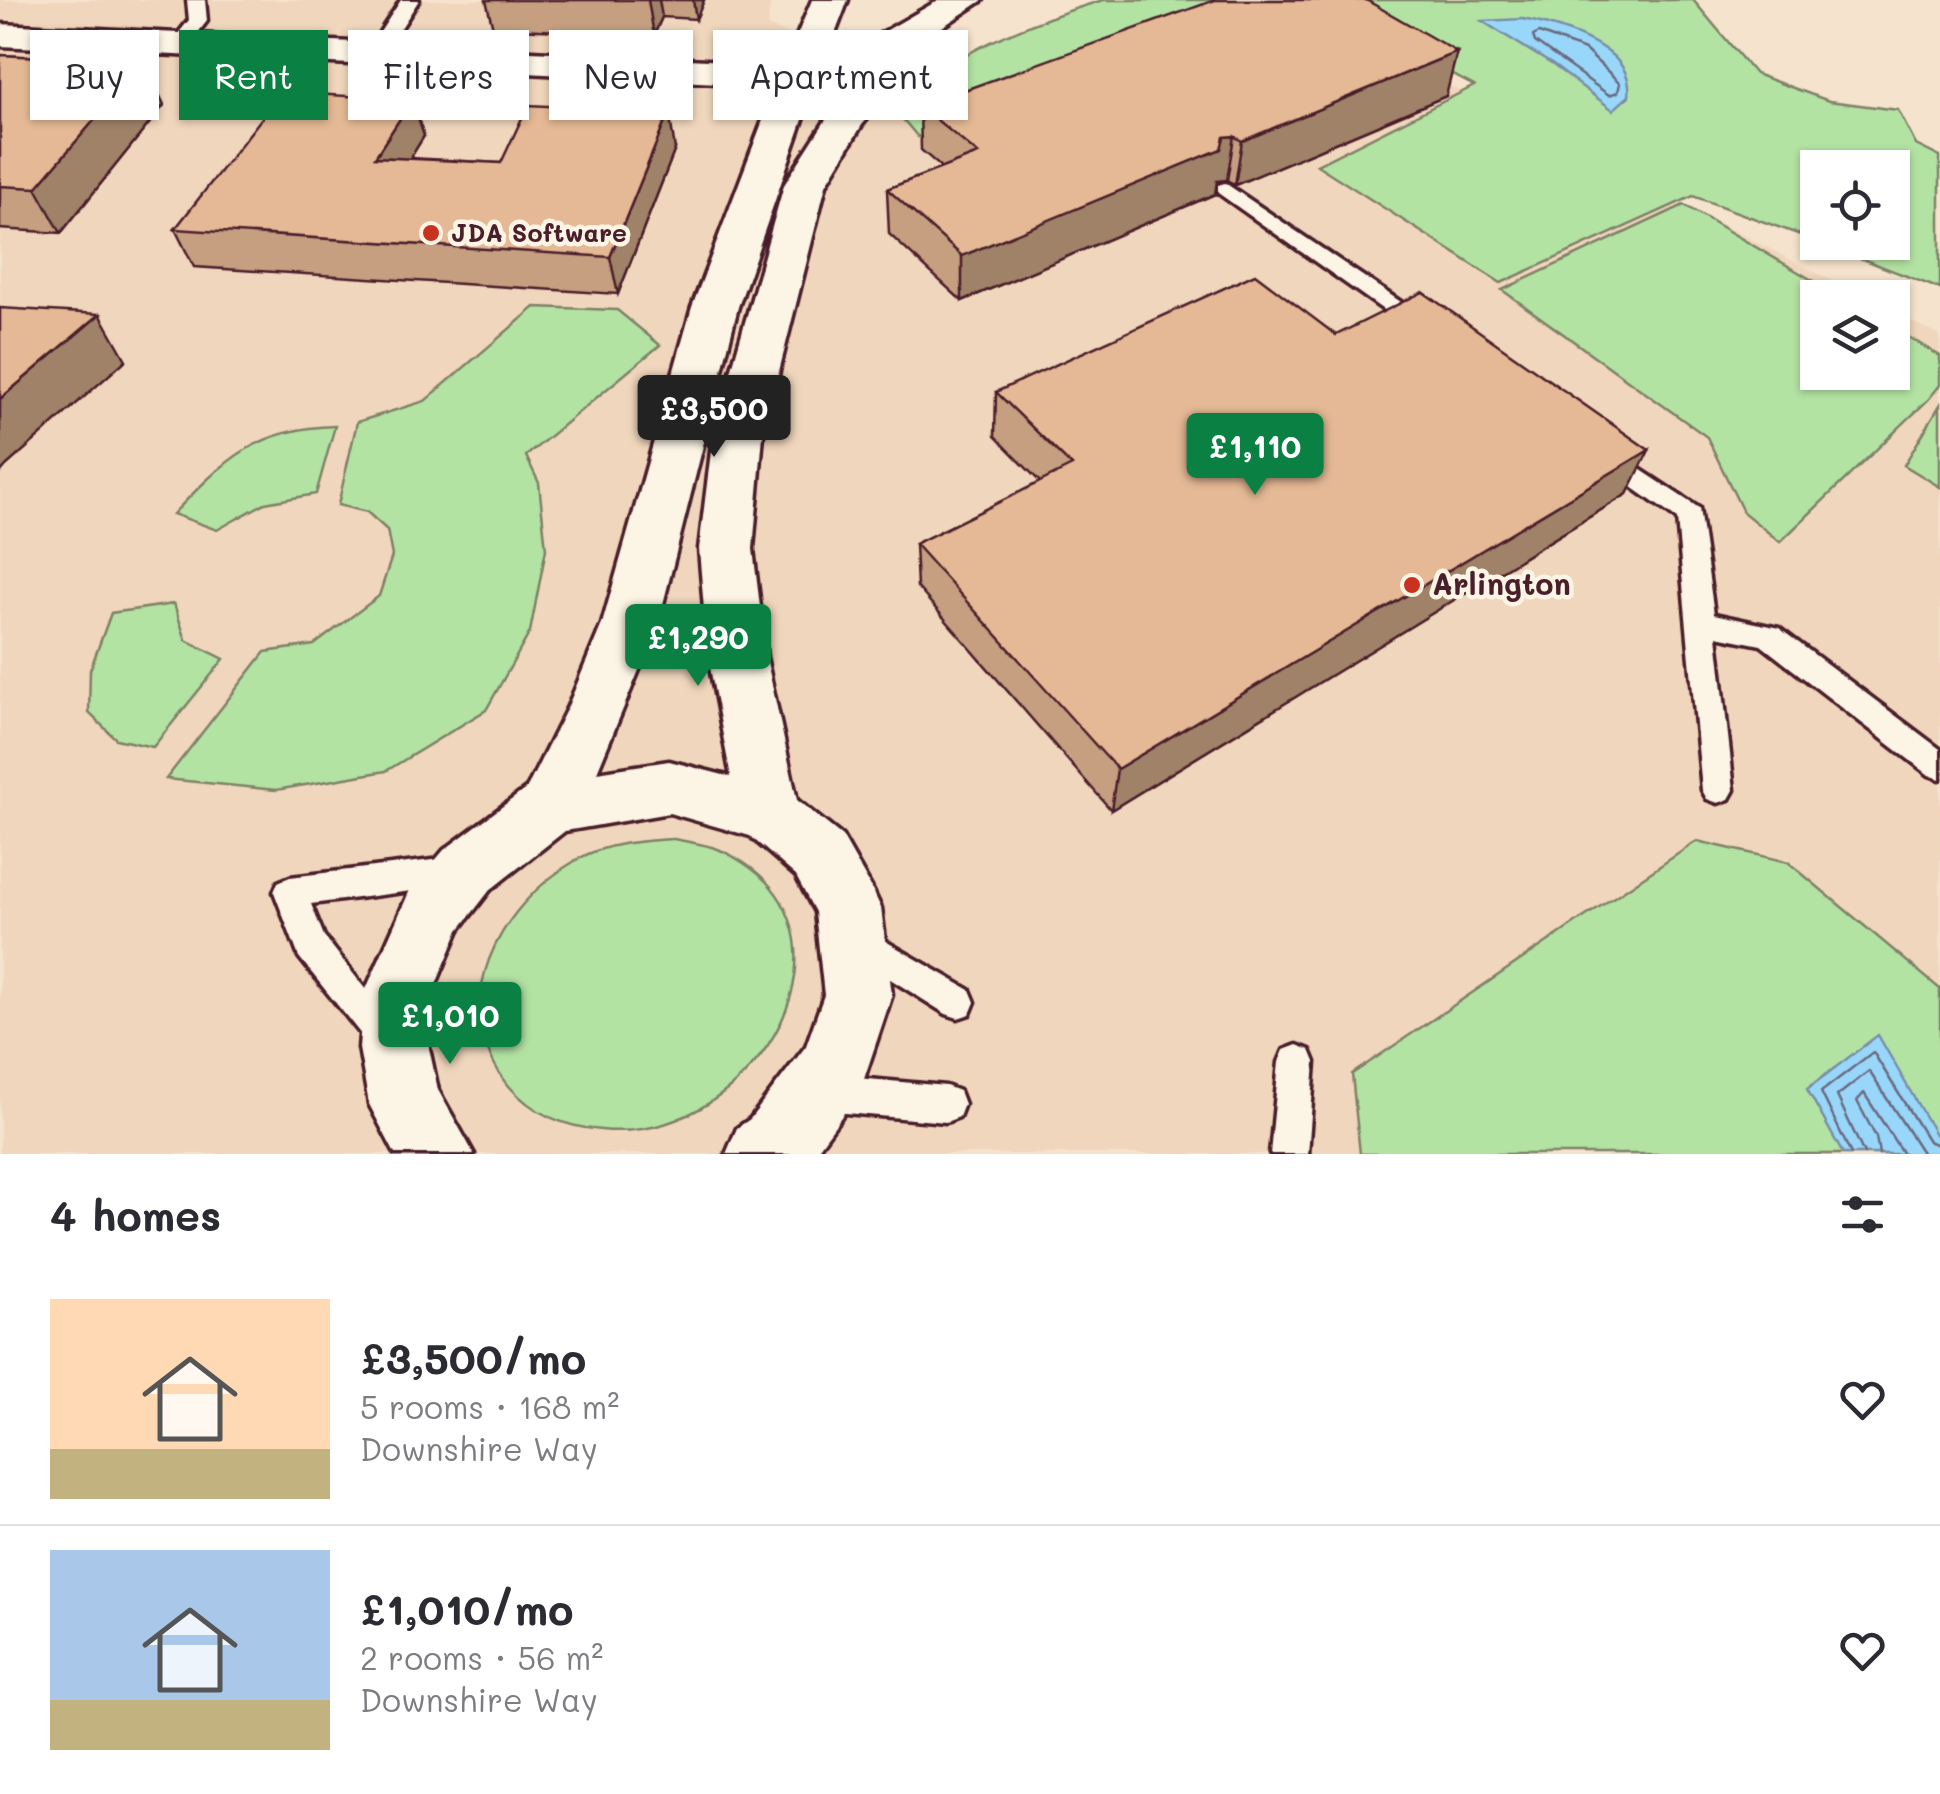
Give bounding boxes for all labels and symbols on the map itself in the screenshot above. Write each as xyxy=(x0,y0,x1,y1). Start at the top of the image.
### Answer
place label: JDA Software xyxy=(451,216,627,248)
marker: JDA Software xyxy=(420,222,442,244)
pin: £3,500 xyxy=(633,375,795,460)
pin: £1,110 xyxy=(1174,413,1336,498)
place label: Arlington xyxy=(1432,563,1571,603)
marker: Arlington xyxy=(1401,574,1423,596)
pin: £1,290 xyxy=(617,604,779,689)
pin: £1,010 xyxy=(369,982,531,1067)

